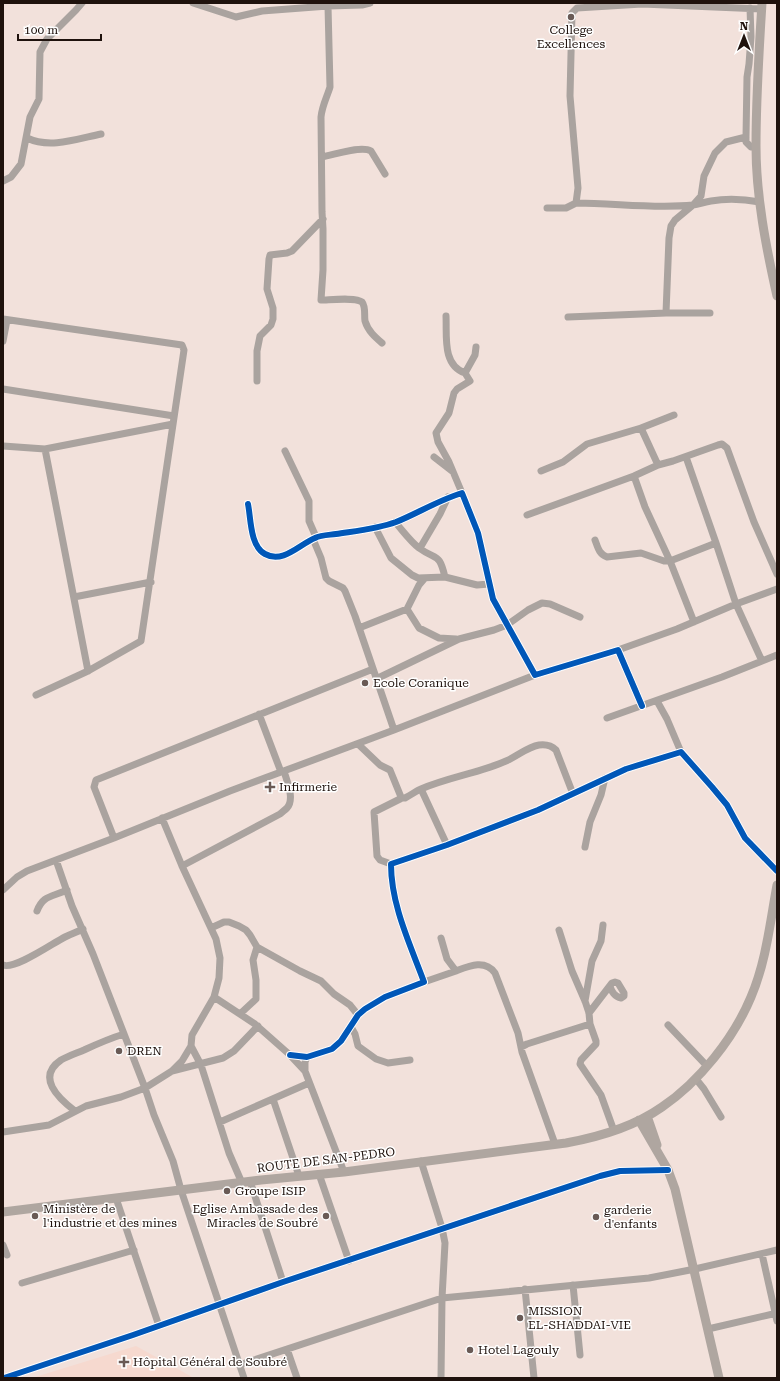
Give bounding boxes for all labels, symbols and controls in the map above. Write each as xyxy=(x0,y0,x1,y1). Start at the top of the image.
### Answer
marker: College Excellences xyxy=(566,12,576,22)
scale bar xyxy=(18,16,101,42)
north arrow xyxy=(724,16,764,56)
text: N xyxy=(740,20,749,33)
text: 100 m xyxy=(24,23,58,37)
place label: College Excellences xyxy=(537,23,605,51)
place label: Ecole Coranique xyxy=(373,676,469,690)
marker: Ecole Coranique xyxy=(360,678,370,688)
place label: Infirmerie xyxy=(279,780,338,794)
marker: Infirmerie xyxy=(264,781,276,793)
place label: DREN xyxy=(127,1044,162,1058)
marker: DREN xyxy=(114,1046,124,1056)
street label: ROUTE DE SAN-PEDRO xyxy=(256,1145,396,1175)
place label: Groupe ISIP xyxy=(235,1184,306,1198)
marker: Groupe ISIP xyxy=(222,1186,232,1196)
place label: Ministère de l'industrie et des mines xyxy=(43,1202,177,1230)
place label: Eglise Ambassade des Miracles de Soubré xyxy=(192,1202,318,1230)
place label: garderie d'enfants xyxy=(604,1203,657,1231)
marker: Ministère de l'industrie et des mines xyxy=(30,1211,40,1221)
marker: Eglise Ambassade des Miracles de Soubré xyxy=(321,1211,331,1221)
marker: garderie d'enfants xyxy=(591,1212,601,1222)
place label: MISSION EL-SHADDAI-VIE xyxy=(528,1304,631,1332)
marker: MISSION EL-SHADDAI-VIE xyxy=(515,1313,525,1323)
place label: Hotel Lagouly xyxy=(478,1343,560,1357)
marker: Hotel Lagouly xyxy=(465,1345,475,1355)
place label: Hôpital Général de Soubré xyxy=(133,1355,288,1369)
marker: Hôpital Général de Soubré xyxy=(118,1356,130,1368)

